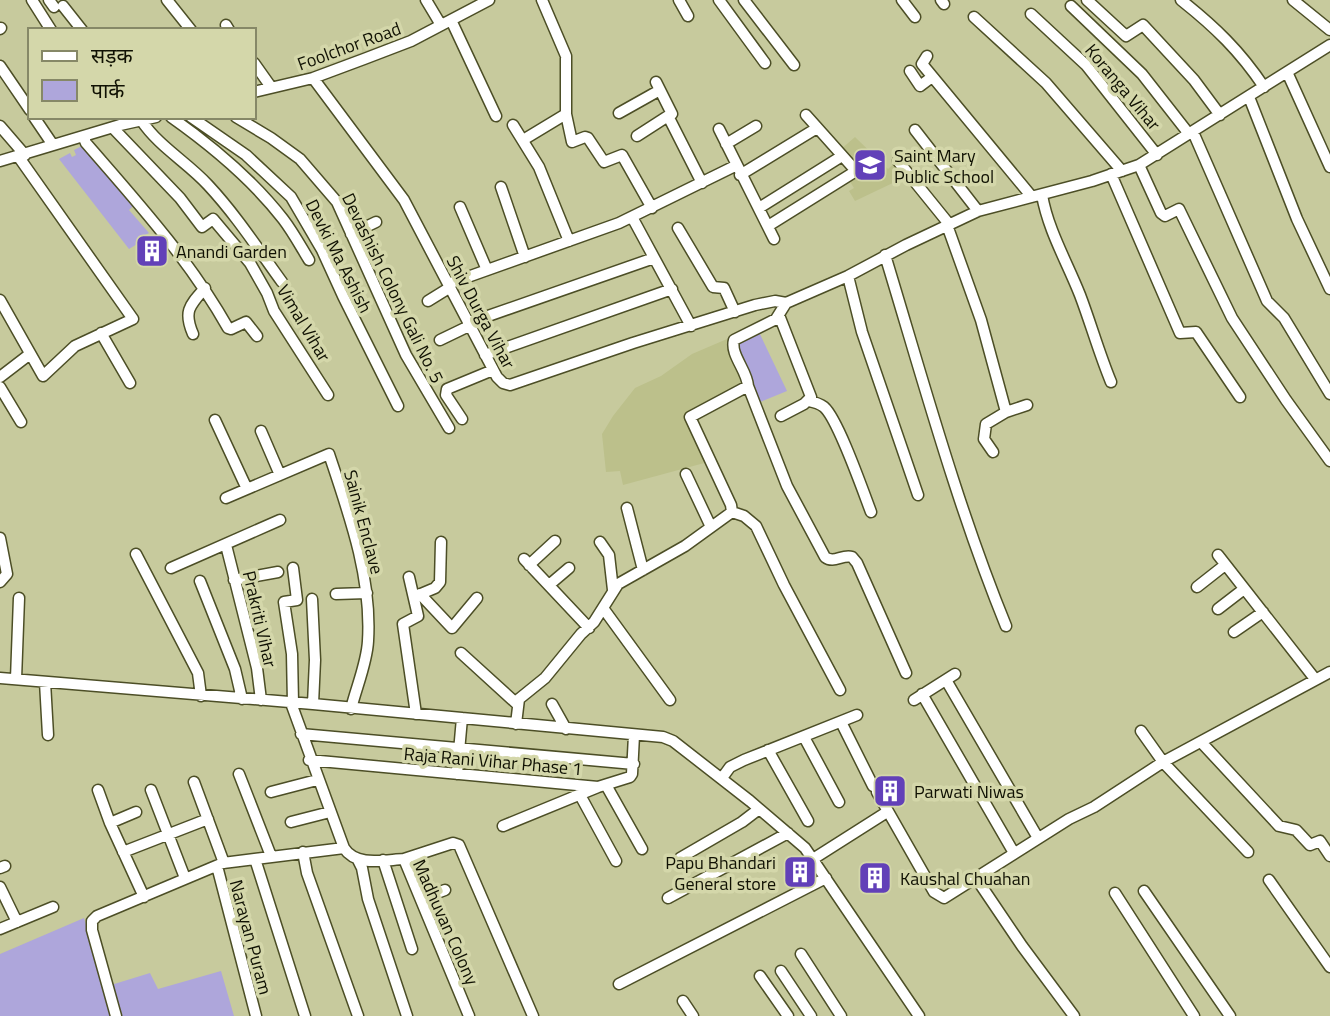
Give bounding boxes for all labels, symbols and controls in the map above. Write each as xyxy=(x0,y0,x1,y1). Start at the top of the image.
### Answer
street label: Foolchor Road xyxy=(293,15,405,77)
legend xyxy=(28,28,256,119)
street label: Koranga Vihar xyxy=(1079,38,1167,136)
text: सड़क xyxy=(91,39,133,71)
text: पार्क xyxy=(91,74,125,106)
place label: Saint Mary Public School xyxy=(894,142,994,190)
school or university icon: Saint Mary Public School xyxy=(851,146,889,184)
street label: Devashish Colony Gali No. 5 xyxy=(335,188,451,388)
street label: Devki Ma Ashish xyxy=(299,194,379,318)
building icon: Anandi Garden xyxy=(133,232,171,270)
place label: Anandi Garden xyxy=(176,238,287,265)
street label: Shiv Durga Vihar xyxy=(440,251,522,373)
street label: Vimal Vihar xyxy=(270,279,338,367)
street label: Sainik Enclave xyxy=(337,467,391,577)
street label: Prakriti Vihar xyxy=(236,568,284,670)
street label: Raja Rani Vihar Phase 1 xyxy=(403,740,583,782)
building icon: Parwati Niwas xyxy=(871,772,909,810)
place label: Parwati Niwas xyxy=(914,778,1024,805)
place label: Papu Bhandari General store xyxy=(665,849,776,897)
building icon: Papu Bhandari General store xyxy=(781,853,819,891)
street label: Madhuvan Colony xyxy=(406,855,486,989)
building icon: Kaushal Chuahan xyxy=(856,859,894,897)
place label: Kaushal Chuahan xyxy=(900,865,1030,892)
street label: Narayan Puram xyxy=(223,876,279,998)

